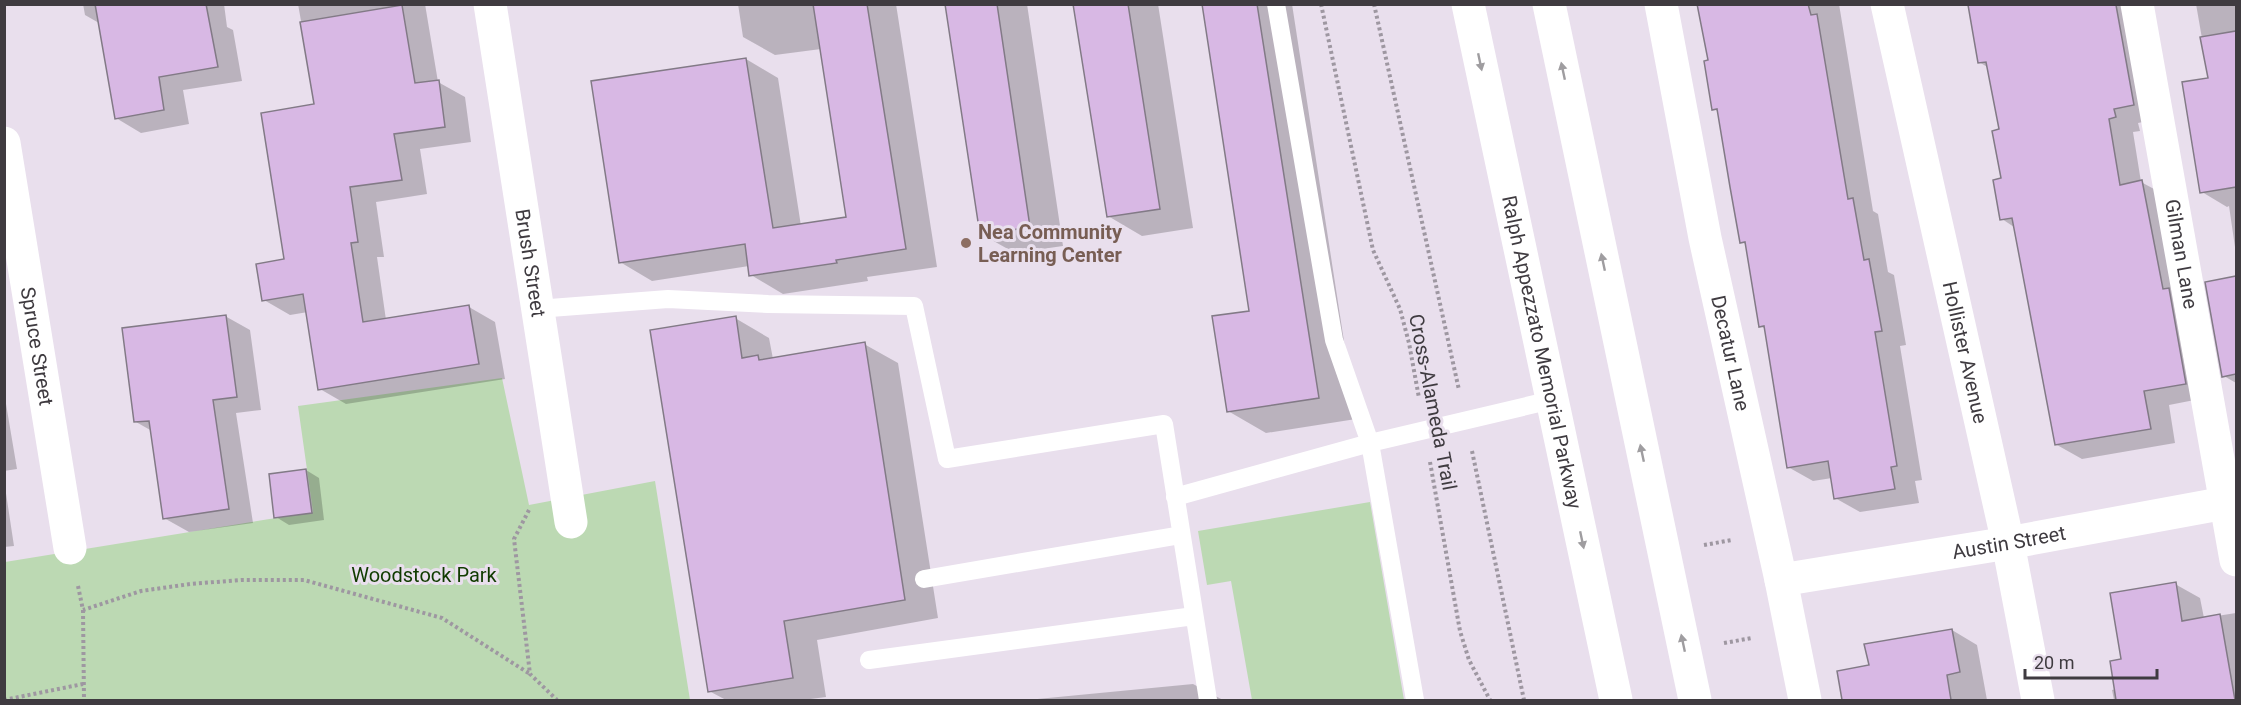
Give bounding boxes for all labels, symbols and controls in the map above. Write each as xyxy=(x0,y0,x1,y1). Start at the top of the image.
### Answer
one-way arrow xyxy=(1476,52,1485,71)
one-way arrow xyxy=(1558,61,1567,80)
street label: Ralph Appezzato Memorial Parkway xyxy=(1497,193,1587,512)
street label: Gilman Lane xyxy=(2160,197,2203,311)
street label: Brush Street xyxy=(510,207,551,319)
place label: Nea Community Learning Center xyxy=(978,220,1123,267)
marker: Nea Community Learning Center xyxy=(959,236,973,250)
one-way arrow xyxy=(1597,252,1607,271)
street label: Hollister Avenue xyxy=(1938,279,1993,426)
street label: Spruce Street xyxy=(16,285,59,407)
street label: Decatur Lane xyxy=(1706,293,1755,413)
street label: Cross-Alameda Trail xyxy=(1404,312,1462,492)
one-way arrow xyxy=(1637,443,1647,462)
street label: Austin Street xyxy=(1951,521,2067,564)
one-way arrow xyxy=(1578,531,1587,550)
park label: Woodstock Park xyxy=(351,563,498,587)
one-way arrow xyxy=(1678,634,1687,653)
scale bar xyxy=(2025,642,2157,680)
text: 20 m xyxy=(2034,652,2074,673)

